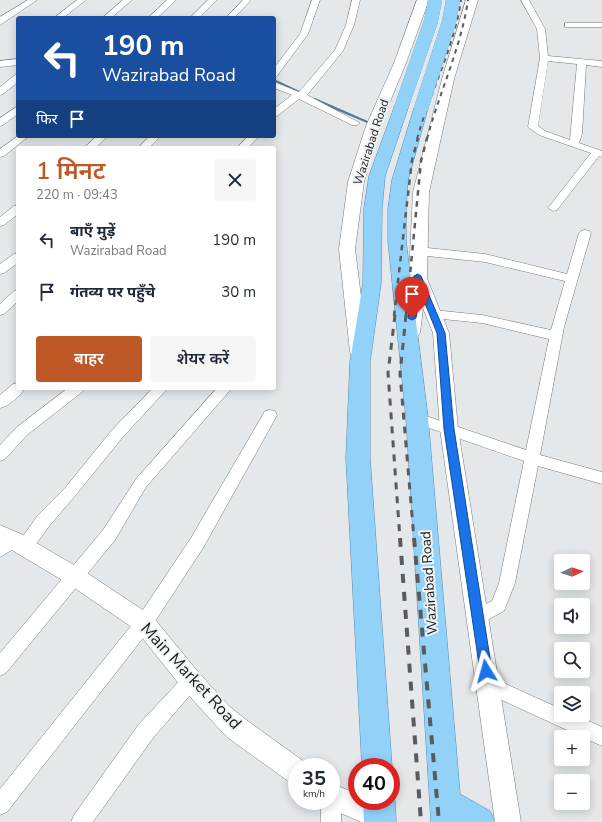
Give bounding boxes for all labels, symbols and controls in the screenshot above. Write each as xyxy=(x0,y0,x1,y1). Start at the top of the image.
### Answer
text: 190 m xyxy=(102,27,185,65)
icon: left xyxy=(36,32,88,84)
text: Wazirabad Road xyxy=(102,63,236,87)
street label: Wazirabad Road xyxy=(350,97,392,187)
icon: arrive xyxy=(66,108,88,130)
text: फिर xyxy=(36,109,58,129)
text: 1 मिनट xyxy=(36,155,105,187)
button: close xyxy=(214,159,256,201)
text: 220 m · 09:43 xyxy=(36,186,118,204)
text: बाएँ मुड़ें xyxy=(70,221,115,241)
icon: left xyxy=(36,229,58,251)
text: 190 m xyxy=(212,230,256,250)
text: Wazirabad Road xyxy=(70,242,167,260)
pin xyxy=(395,277,429,318)
icon: arrive xyxy=(36,281,58,303)
text: गंतव्य पर पहुँचे xyxy=(70,282,155,302)
text: 30 m xyxy=(221,282,256,302)
icon: arrive xyxy=(401,283,423,305)
button: बाहर xyxy=(36,336,142,382)
button: शेयर करें xyxy=(150,336,256,382)
street label: Wazirabad Road xyxy=(416,530,442,636)
north arrow xyxy=(554,554,590,590)
map controls xyxy=(554,554,590,810)
button: sound xyxy=(554,598,590,634)
street label: Main Market Road xyxy=(135,618,247,734)
button: search xyxy=(554,642,590,678)
position arrow xyxy=(465,650,507,692)
button: layers xyxy=(554,686,590,722)
button: + xyxy=(554,730,590,766)
speed limit sign: 40 xyxy=(348,758,400,810)
text: 35 xyxy=(302,765,326,792)
button: − xyxy=(554,774,590,810)
text: km/h xyxy=(303,787,325,801)

